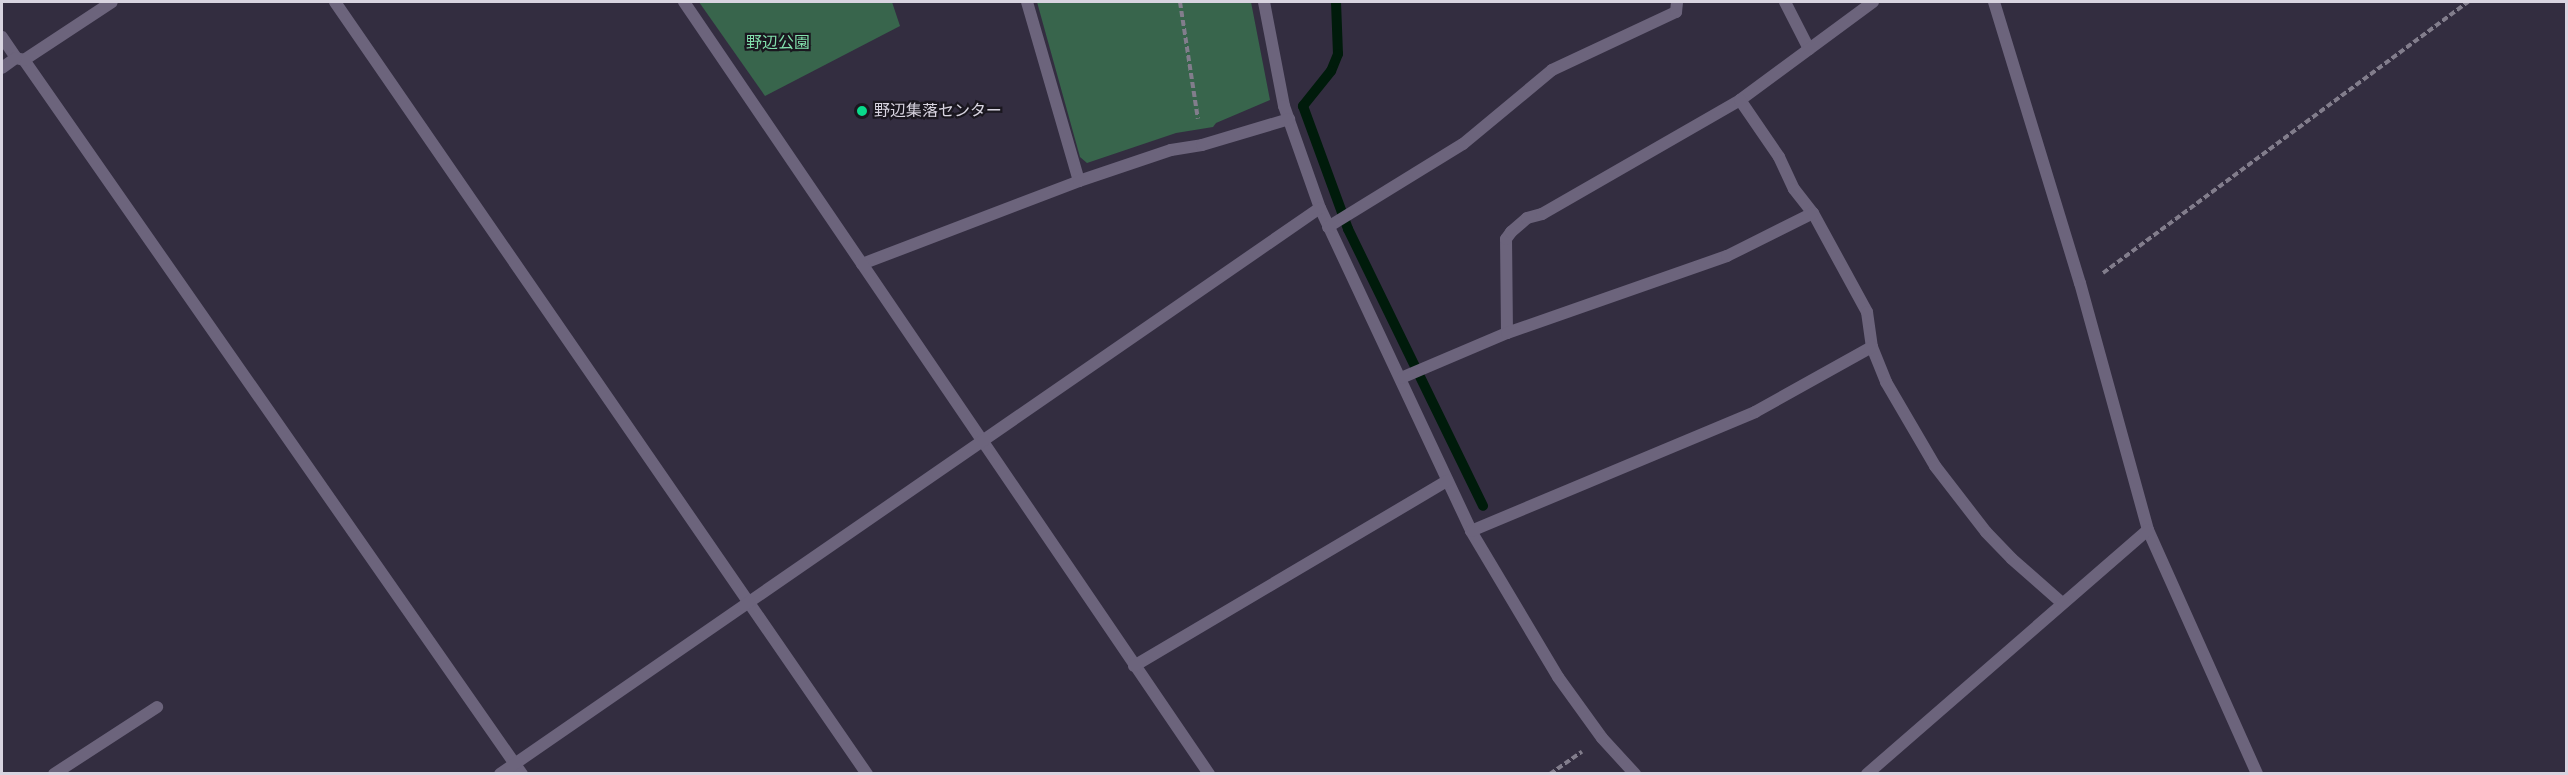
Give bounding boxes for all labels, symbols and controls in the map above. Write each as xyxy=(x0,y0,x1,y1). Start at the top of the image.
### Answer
park label: 野辺公園 xyxy=(746,33,810,53)
place label: 野辺集落センター xyxy=(874,101,1002,121)
marker: 野辺集落センター xyxy=(855,104,869,118)

